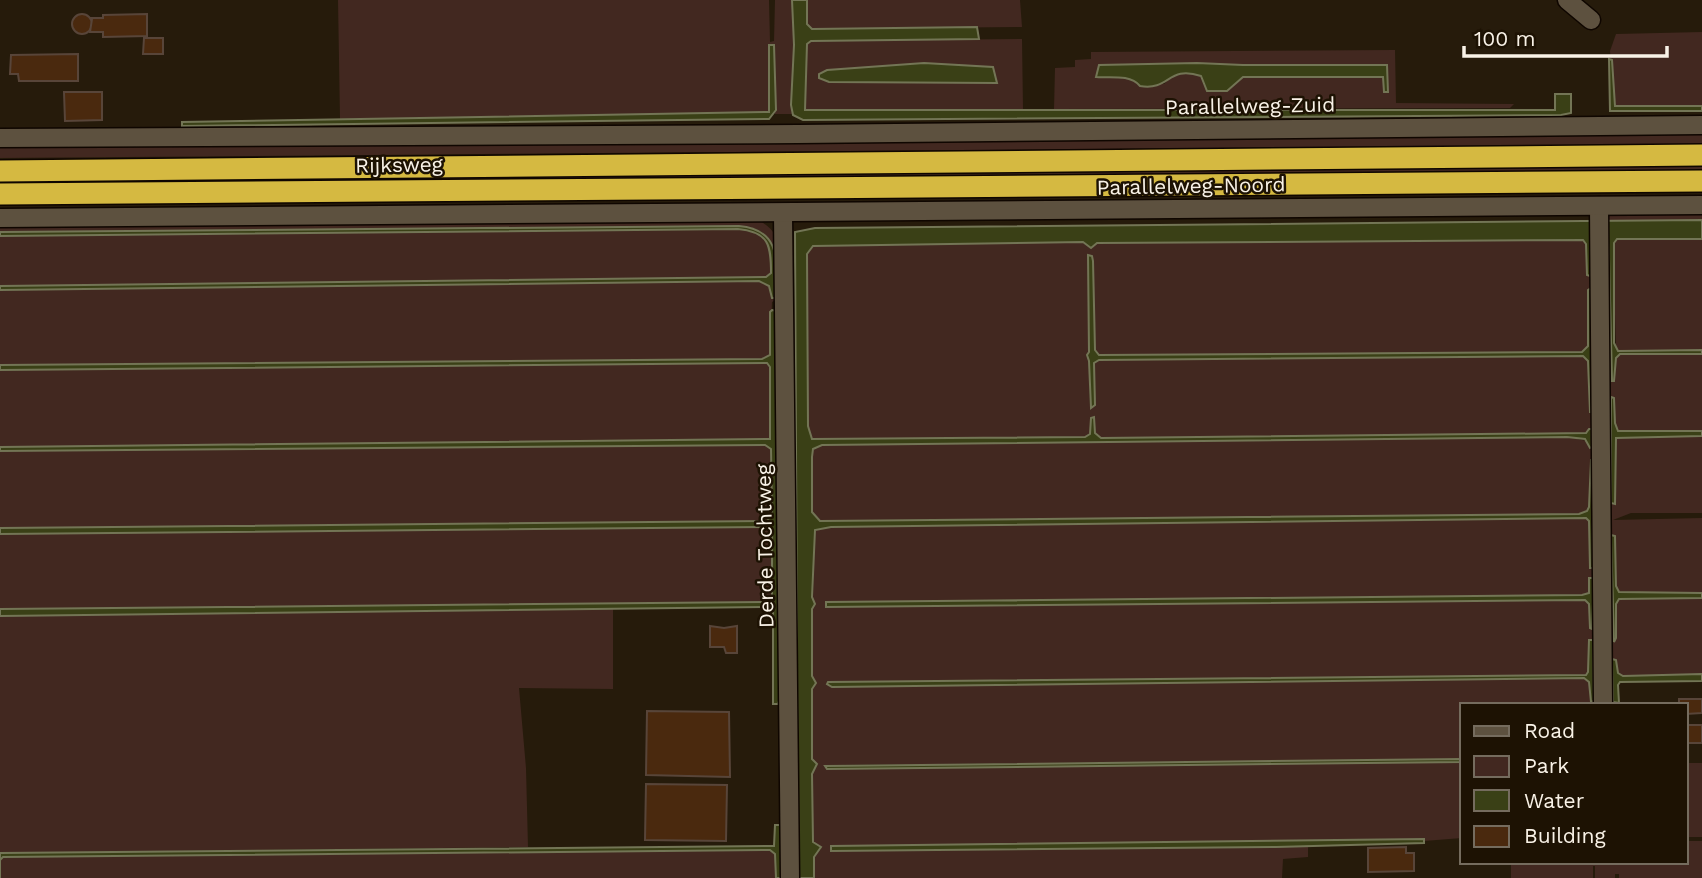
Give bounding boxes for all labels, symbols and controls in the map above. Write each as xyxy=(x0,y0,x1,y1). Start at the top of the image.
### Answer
scale bar xyxy=(1464,14,1667,58)
text: 100 m xyxy=(1474,26,1536,51)
street label: Parallelweg-Zuid xyxy=(1165,92,1335,119)
street label: Rijksweg xyxy=(355,151,444,178)
street label: Parallelweg-Noord xyxy=(1096,171,1286,200)
street label: Derde Tochtweg xyxy=(751,463,778,628)
legend xyxy=(1460,703,1688,864)
text: Road xyxy=(1524,718,1575,743)
text: Park xyxy=(1524,753,1569,778)
text: Water xyxy=(1524,788,1585,813)
text: Building xyxy=(1524,823,1606,848)

